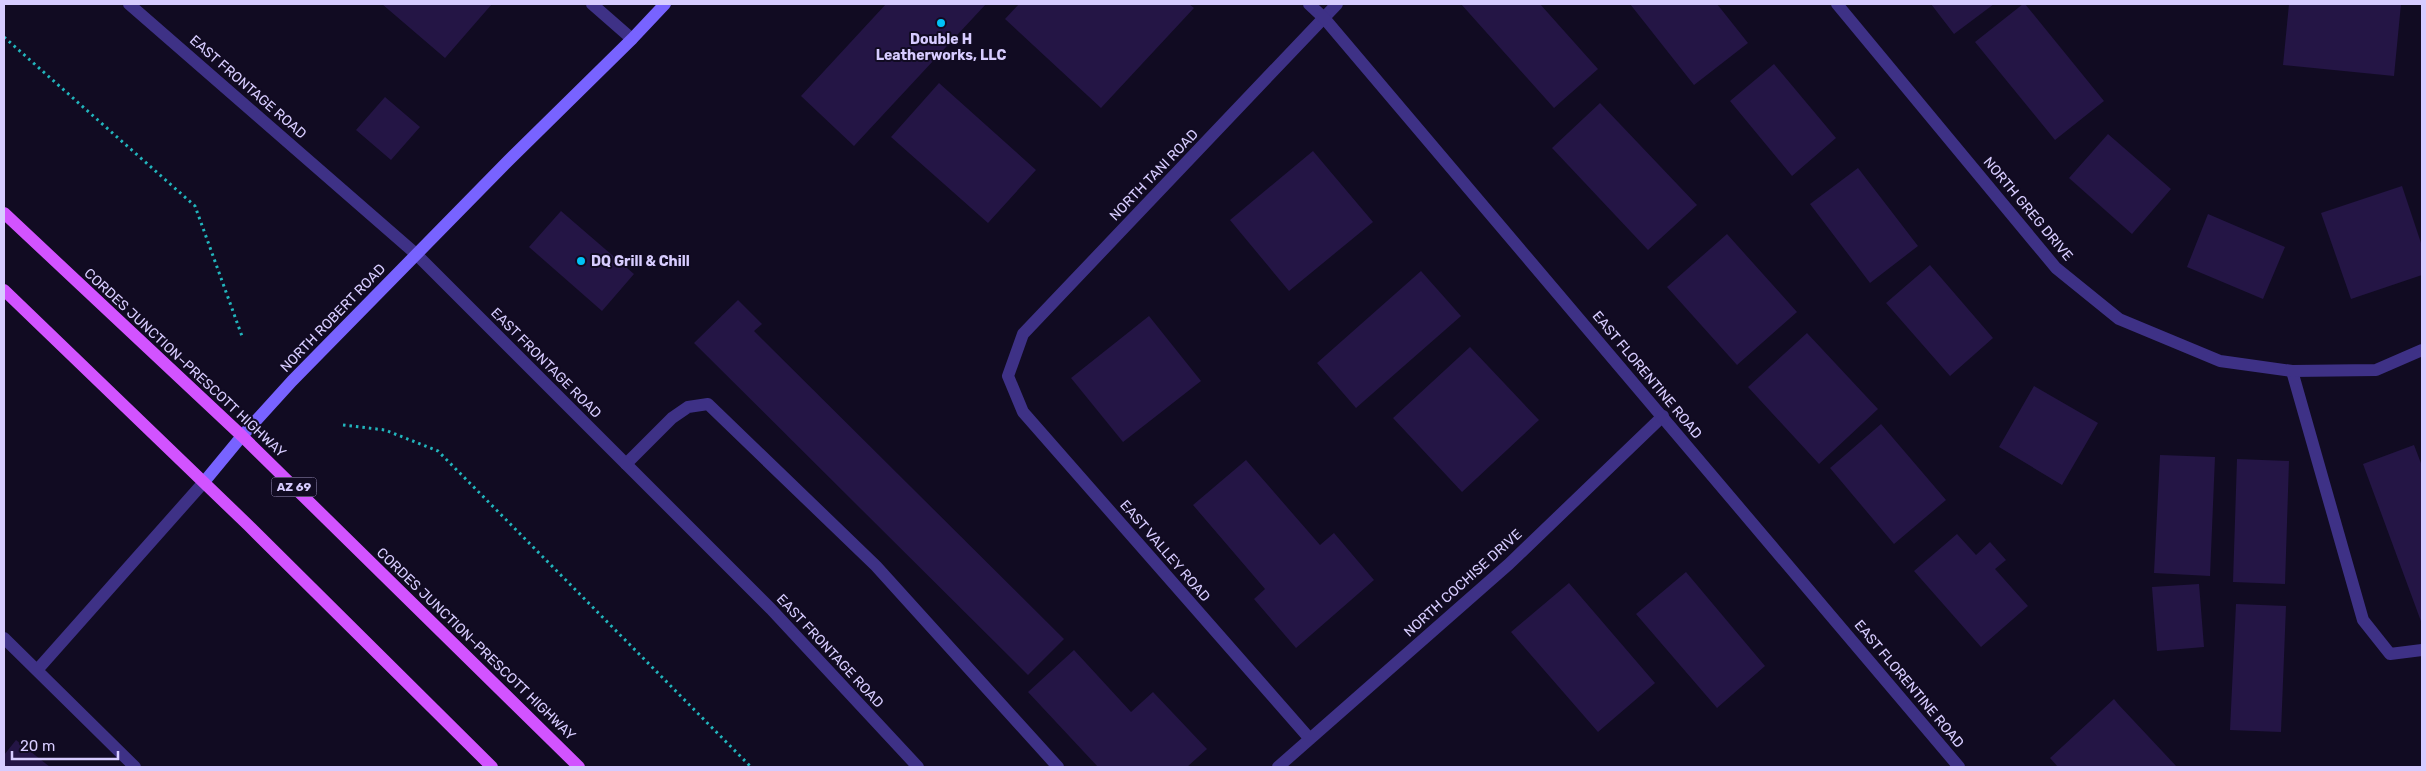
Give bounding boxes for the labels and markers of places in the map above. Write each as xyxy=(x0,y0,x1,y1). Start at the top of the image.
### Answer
marker: Double H Leatherworks, LLC xyxy=(935,17,947,29)
place label: Double H Leatherworks, LLC xyxy=(876,31,1006,64)
place label: DQ Grill & Chill xyxy=(591,253,690,270)
marker: DQ Grill & Chill xyxy=(575,255,587,267)

